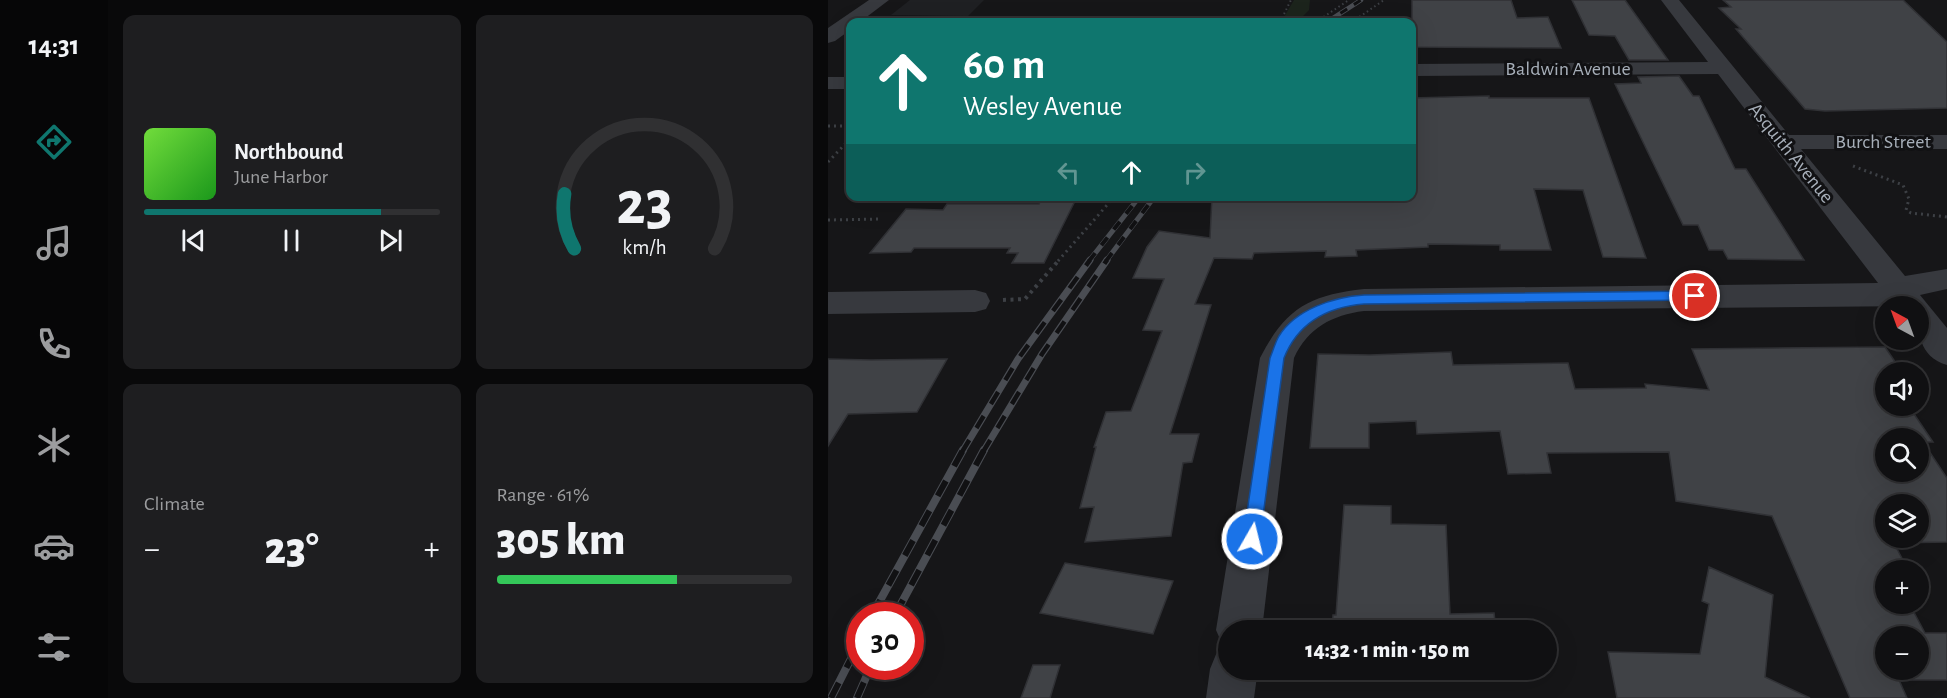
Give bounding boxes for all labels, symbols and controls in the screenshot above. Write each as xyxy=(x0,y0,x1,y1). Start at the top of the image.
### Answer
text: 14:31 xyxy=(29,32,79,59)
icon: ahead xyxy=(864,42,942,120)
text: 60 m xyxy=(963,44,1045,86)
street label: Baldwin Avenue xyxy=(1505,59,1631,79)
text: Wesley Avenue xyxy=(963,93,1122,120)
street label: Asquith Avenue xyxy=(1745,99,1837,207)
icon: directions xyxy=(33,121,75,163)
street label: Burch Street xyxy=(1835,132,1931,152)
text: Northbound xyxy=(234,141,343,163)
icon: left xyxy=(1052,156,1085,189)
icon: ahead xyxy=(1115,156,1148,189)
icon: right xyxy=(1178,156,1211,189)
text: June Harbor xyxy=(234,167,328,187)
text: 23 xyxy=(616,173,672,235)
icon: music xyxy=(33,222,75,264)
icon: previous xyxy=(177,224,210,257)
icon: pause xyxy=(275,224,308,257)
icon: next xyxy=(374,224,407,257)
text: km/h xyxy=(622,238,666,259)
pin xyxy=(1669,270,1720,321)
icon: arrive xyxy=(1678,279,1711,312)
north arrow xyxy=(1875,296,1929,350)
map controls xyxy=(1875,296,1929,680)
icon: phone xyxy=(33,323,75,365)
button: sound xyxy=(1875,362,1929,416)
icon: climate xyxy=(33,424,75,466)
button: search xyxy=(1875,428,1929,482)
text: Range · 61% xyxy=(497,485,589,505)
text: Climate xyxy=(144,494,205,514)
button: layers xyxy=(1875,494,1929,548)
position arrow xyxy=(1220,507,1284,571)
text: 305 km xyxy=(497,518,625,563)
icon: car xyxy=(33,525,75,567)
text: 23° xyxy=(265,527,319,572)
text: − xyxy=(144,533,160,566)
text: + xyxy=(424,533,440,566)
button: + xyxy=(1875,560,1929,614)
speed limit sign: 30 xyxy=(846,602,924,680)
icon: filters xyxy=(33,626,75,668)
button: − xyxy=(1875,626,1929,680)
text: 14:32 · 1 min · 150 m xyxy=(1305,639,1470,661)

